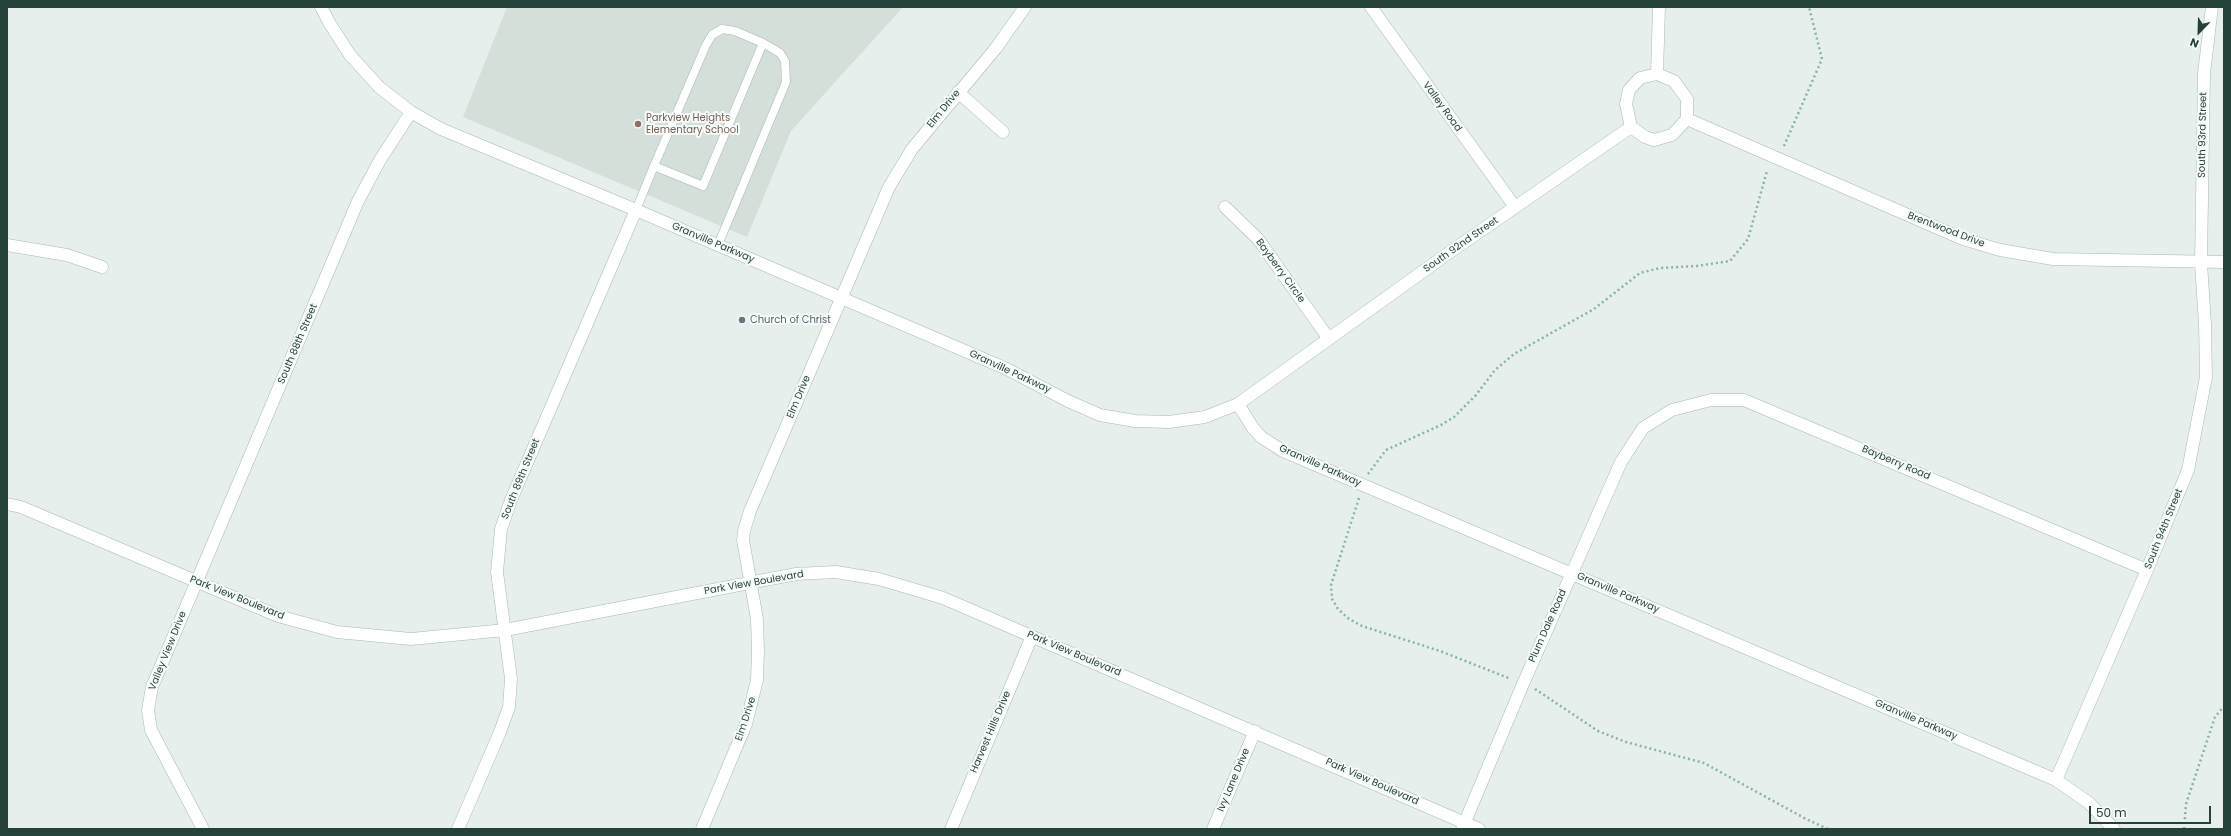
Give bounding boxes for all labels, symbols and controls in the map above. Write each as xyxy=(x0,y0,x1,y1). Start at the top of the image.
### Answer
north arrow xyxy=(2179,12,2219,52)
text: N xyxy=(2187,34,2201,52)
street label: Valley Road xyxy=(1420,80,1464,134)
street label: Elm Drive xyxy=(925,87,963,131)
street label: South 93rd Street xyxy=(2196,92,2210,178)
place label: Parkview Heights Elementary School xyxy=(646,112,739,136)
marker: Parkview Heights Elementary School xyxy=(633,119,643,129)
street label: Brentwood Drive xyxy=(1906,210,1986,250)
street label: South 92nd Street xyxy=(1421,215,1501,275)
street label: Granville Parkway xyxy=(670,220,756,266)
street label: Bayberry Circle xyxy=(1253,237,1307,305)
street label: South 88th Street xyxy=(276,302,320,386)
place label: Church of Christ xyxy=(750,314,831,326)
marker: Church of Christ xyxy=(737,315,747,325)
street label: Granville Parkway xyxy=(967,348,1053,396)
street label: Elm Drive xyxy=(785,374,813,420)
street label: South 89th Street xyxy=(499,437,543,521)
street label: Granville Parkway xyxy=(1277,443,1363,489)
street label: Bayberry Road xyxy=(1860,443,1932,483)
street label: South 94th Street xyxy=(2142,487,2186,571)
street label: Park View Boulevard xyxy=(703,568,805,598)
street label: Granville Parkway xyxy=(1575,570,1661,616)
street label: Park View Boulevard xyxy=(188,574,286,622)
street label: Plum Dale Road xyxy=(1526,588,1570,664)
street label: Valley View Drive xyxy=(147,610,189,692)
street label: Park View Boulevard xyxy=(1025,629,1123,679)
street label: Harvest Hills Drive xyxy=(968,689,1014,775)
street label: Elm Drive xyxy=(733,695,759,743)
street label: Granville Parkway xyxy=(1873,697,1959,743)
street label: Ivy Lane Drive xyxy=(1215,746,1253,814)
street label: Park View Boulevard xyxy=(1323,756,1421,808)
scale bar xyxy=(2091,798,2213,824)
text: 50 m xyxy=(2096,804,2127,821)

